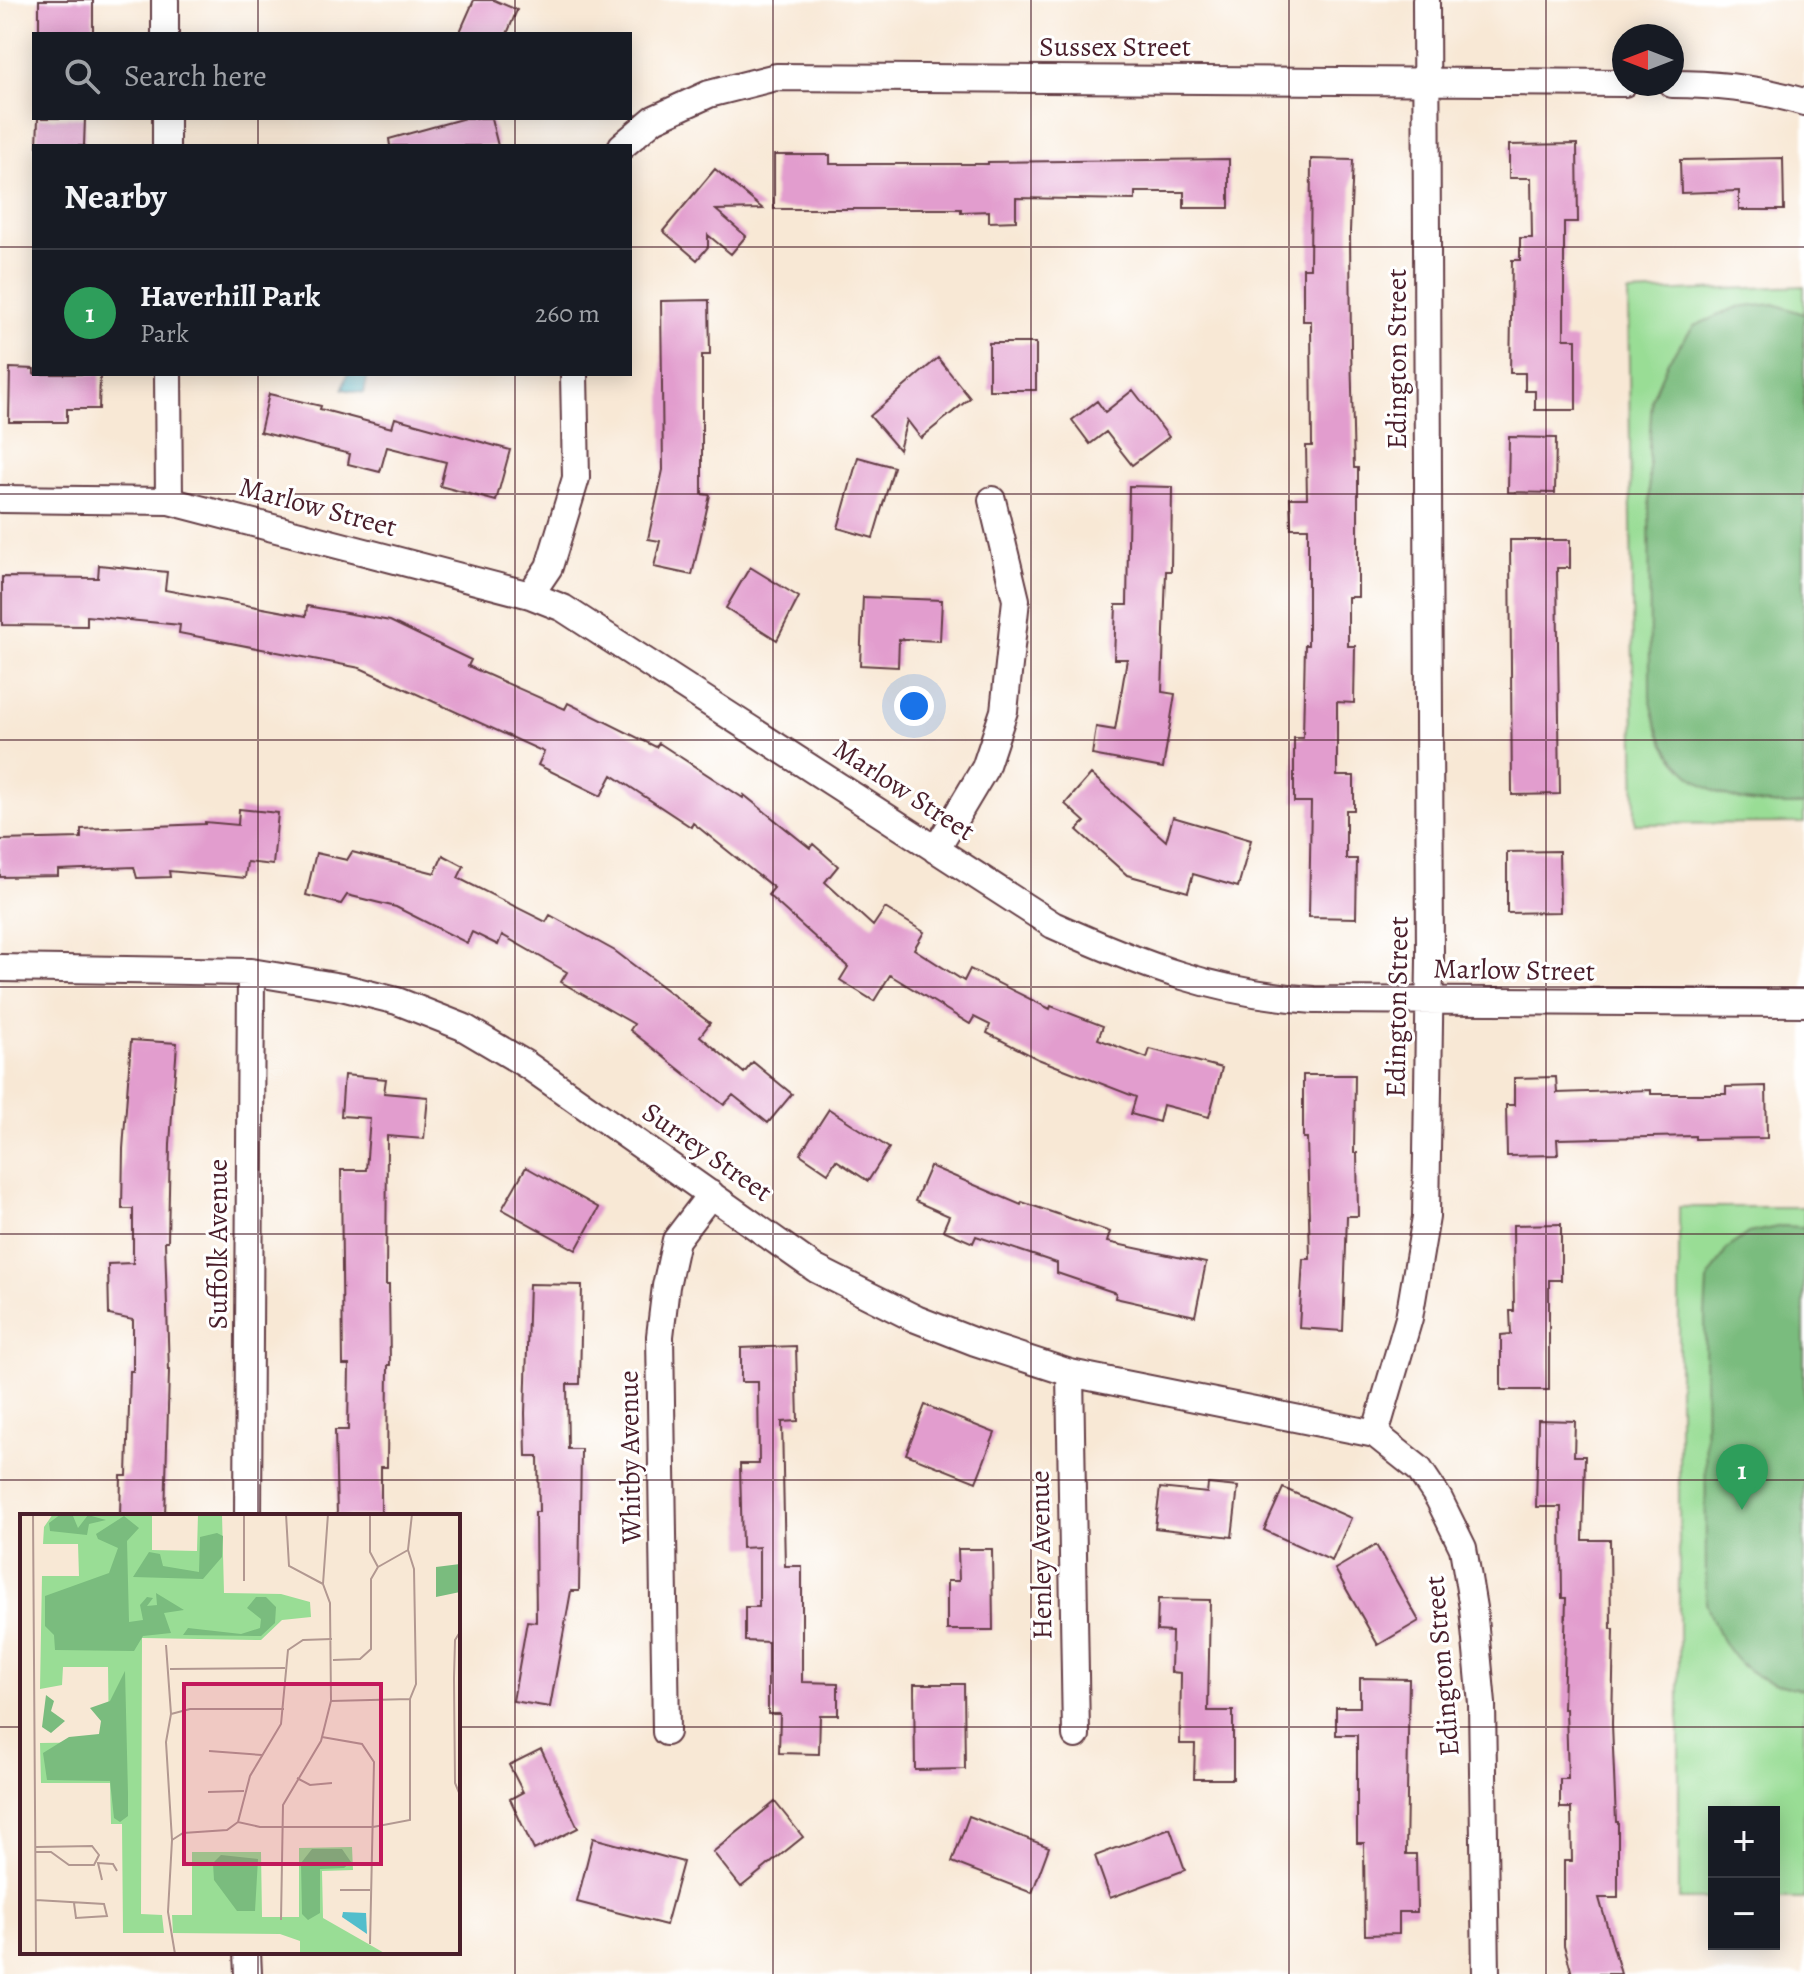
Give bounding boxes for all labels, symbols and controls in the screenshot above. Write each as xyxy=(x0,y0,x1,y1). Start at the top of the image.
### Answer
north arrow xyxy=(1612,24,1684,96)
street label: Sussex Street xyxy=(1039,28,1191,66)
search box xyxy=(32,32,632,120)
icon: search xyxy=(60,54,104,98)
text: Search here xyxy=(124,56,267,96)
text: Nearby xyxy=(64,173,167,220)
street label: Edington Street xyxy=(1378,268,1416,450)
text: Haverhill Park xyxy=(140,276,320,316)
text: 1 xyxy=(85,296,95,331)
text: 260 m xyxy=(535,296,600,331)
text: Park xyxy=(140,316,189,351)
street label: Marlow Street xyxy=(235,468,401,546)
your location xyxy=(894,686,934,726)
street label: Marlow Street xyxy=(826,730,982,850)
street label: Edington Street xyxy=(1376,916,1418,1098)
street label: Marlow Street xyxy=(1433,950,1595,990)
street label: Surrey Street xyxy=(634,1093,780,1211)
street label: Suffolk Avenue xyxy=(199,1159,237,1329)
street label: Whitby Avenue xyxy=(609,1370,651,1545)
pin: 1 xyxy=(1716,1444,1768,1510)
street label: Henley Avenue xyxy=(1021,1470,1061,1640)
inset map xyxy=(20,1514,460,1954)
street label: Edington Street xyxy=(1415,1574,1469,1758)
map controls xyxy=(1708,1806,1780,1950)
button: + xyxy=(1708,1806,1780,1878)
button: − xyxy=(1708,1878,1780,1950)

